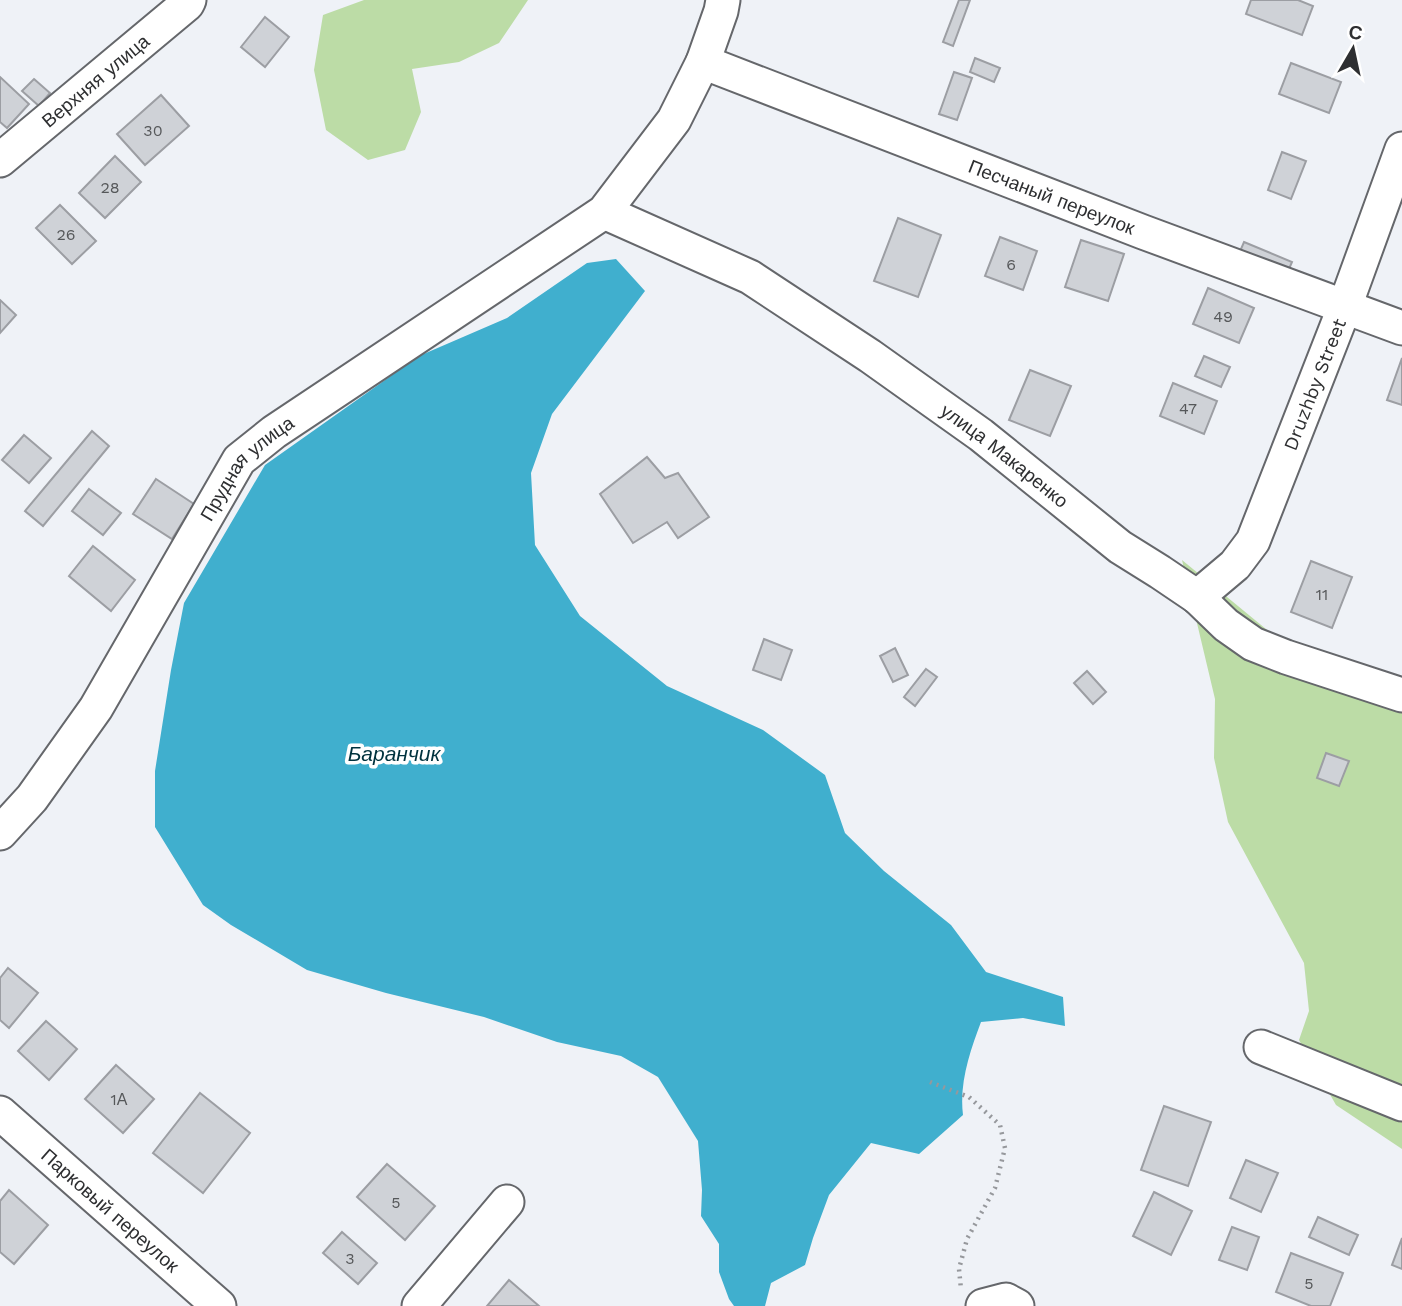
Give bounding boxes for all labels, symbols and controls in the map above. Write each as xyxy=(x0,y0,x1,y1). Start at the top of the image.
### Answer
north arrow xyxy=(1318,14,1388,84)
text: С xyxy=(1347,20,1364,45)
street label: Верхняя улица xyxy=(37,29,154,132)
house number: 30 xyxy=(143,121,163,140)
street label: Песчаный переулок xyxy=(965,154,1139,240)
house number: 28 xyxy=(100,178,120,197)
house number: 26 xyxy=(56,225,76,244)
house number: 6 xyxy=(1006,255,1016,274)
house number: 49 xyxy=(1213,307,1233,326)
street label: Druzhby Street xyxy=(1278,315,1351,454)
street label: улица Макаренко xyxy=(936,399,1073,512)
house number: 47 xyxy=(1179,399,1197,418)
street label: Прудная улица xyxy=(195,410,298,525)
house number: 11 xyxy=(1316,585,1328,604)
water label: Баранчик xyxy=(348,741,441,766)
house number: 1А xyxy=(111,1090,128,1109)
street label: Парковый переулок xyxy=(37,1143,184,1277)
house number: 5 xyxy=(391,1193,401,1212)
house number: 3 xyxy=(345,1249,355,1268)
house number: 5 xyxy=(1304,1274,1314,1293)

